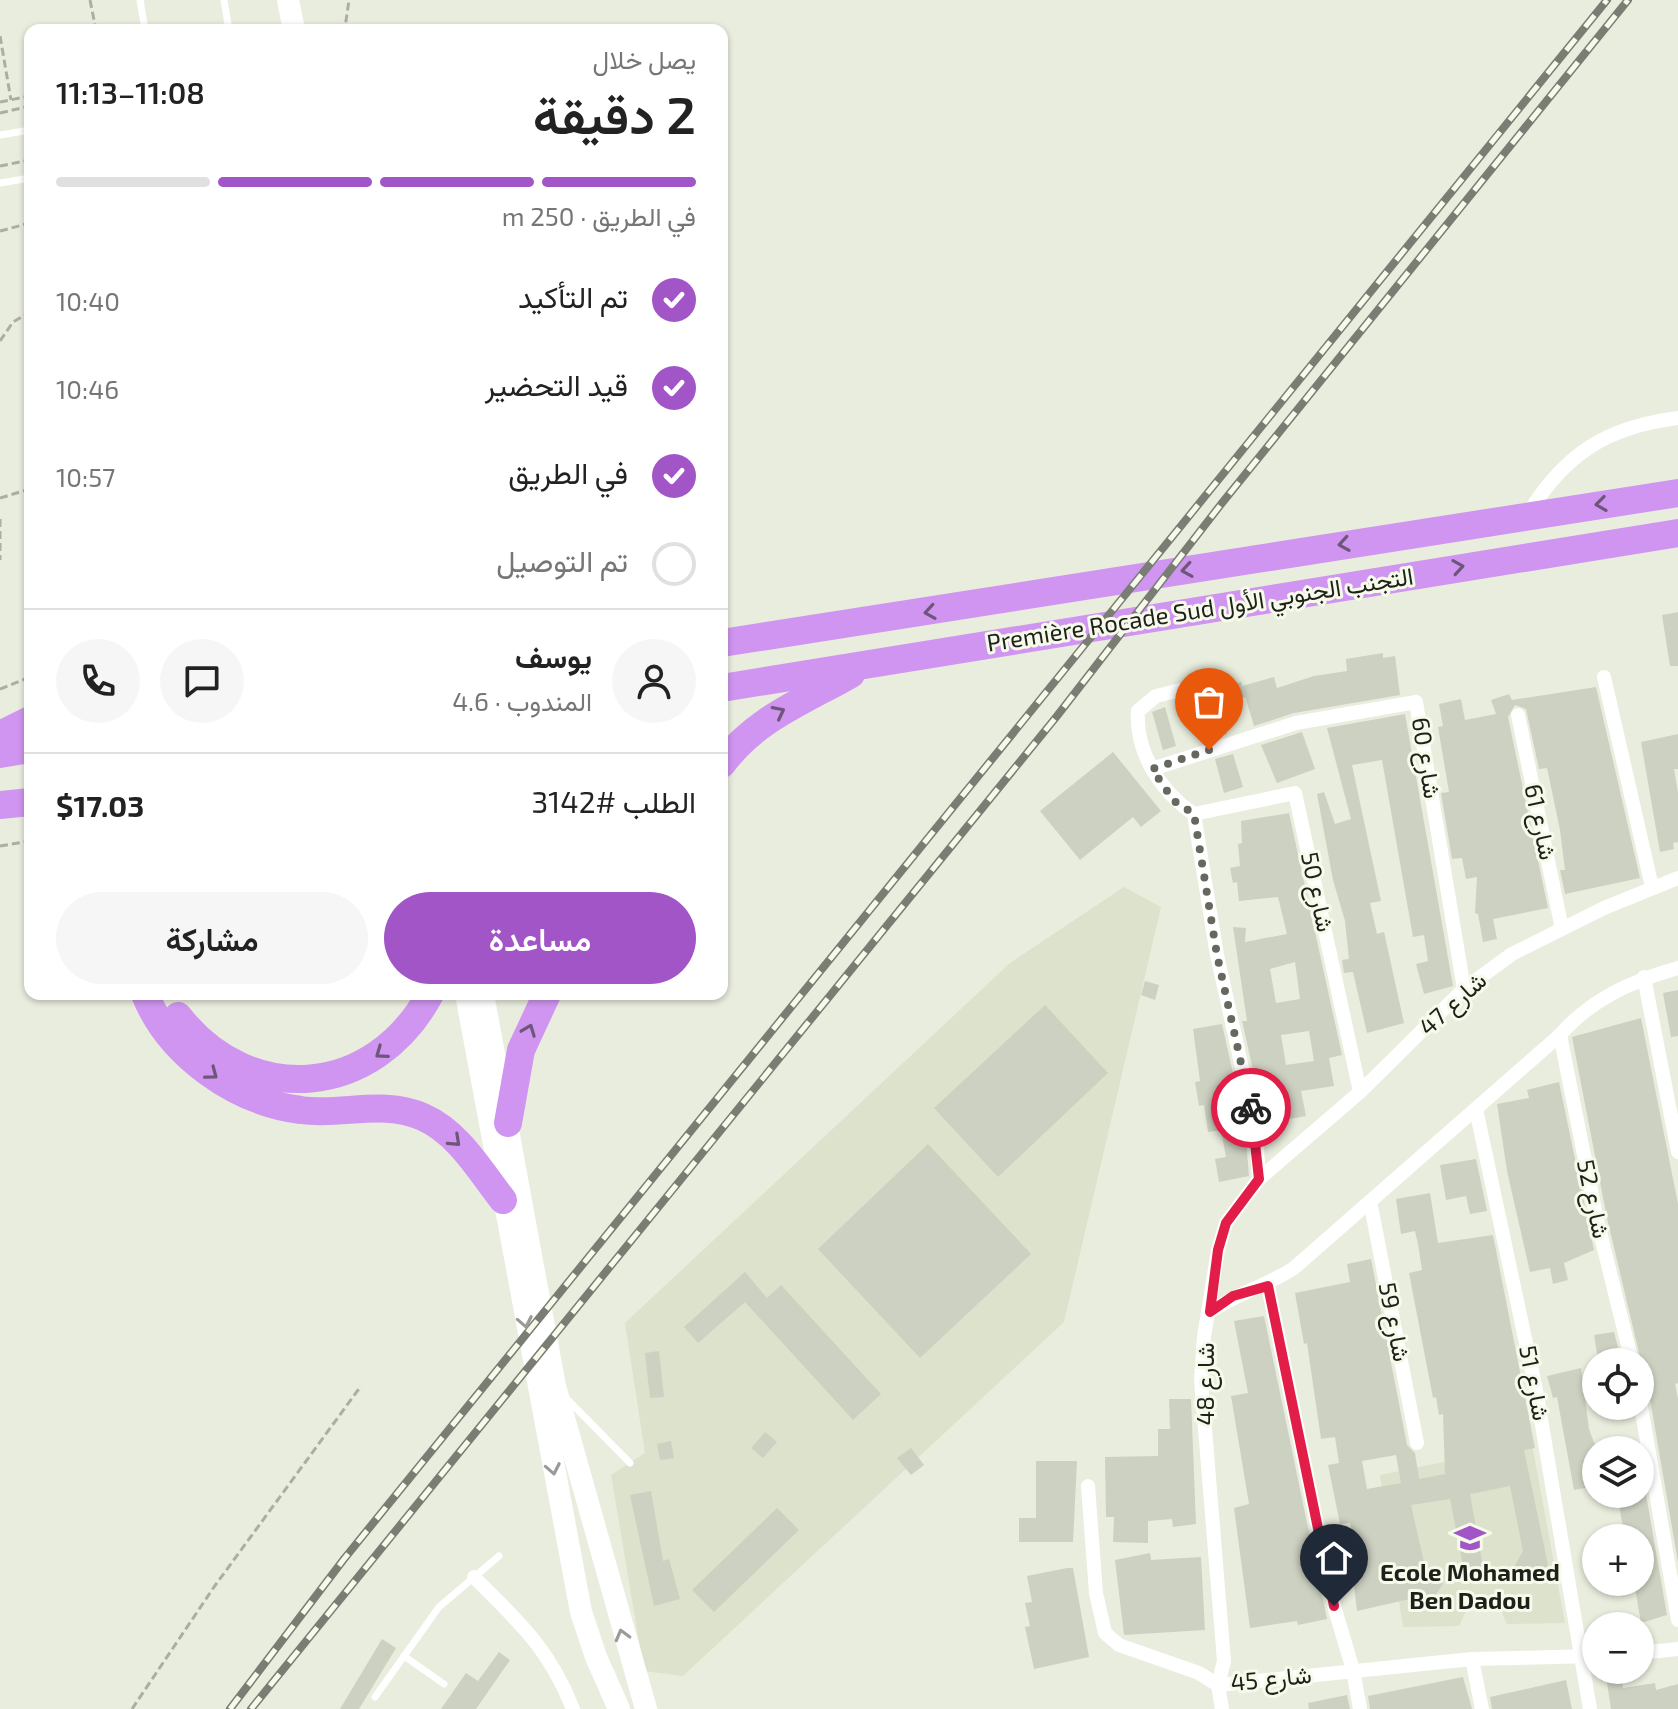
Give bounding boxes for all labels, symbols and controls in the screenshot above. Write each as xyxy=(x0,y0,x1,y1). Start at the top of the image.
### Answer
text: يصل خلال xyxy=(593,43,696,74)
text: 11:08–11:13 xyxy=(56,74,205,110)
text: 2 دقيقة xyxy=(533,82,696,144)
text: في الطريق · 250 m xyxy=(502,200,696,231)
text: تم التأكيد xyxy=(518,278,628,314)
icon: check xyxy=(652,278,696,322)
text: 10:40 xyxy=(56,285,120,316)
text: قيد التحضير xyxy=(485,366,628,402)
icon: check xyxy=(652,366,696,410)
text: 10:46 xyxy=(56,373,119,404)
text: في الطريق xyxy=(508,454,628,490)
icon: check xyxy=(652,454,696,498)
text: 10:57 xyxy=(56,461,115,492)
one-way arrow xyxy=(1594,495,1608,512)
one-way arrow xyxy=(1337,535,1351,552)
text: تم التوصيل xyxy=(496,542,628,578)
one-way arrow xyxy=(1451,559,1465,576)
street label: Première Rocade Sud التجنب الجنوبي الأول xyxy=(984,560,1416,663)
one-way arrow xyxy=(1180,560,1194,577)
one-way arrow xyxy=(923,602,937,619)
text: يوسف xyxy=(515,638,592,674)
button: phone xyxy=(56,639,140,723)
button: chat xyxy=(160,639,244,723)
button: person xyxy=(612,639,696,723)
pin xyxy=(1175,668,1243,750)
icon: bag xyxy=(1187,680,1231,724)
text: المندوب · 4.6 xyxy=(452,685,592,716)
one-way arrow xyxy=(771,707,786,722)
street label: شارع 60 xyxy=(1404,715,1448,801)
street label: شارع 61 xyxy=(1516,781,1564,863)
text: الطلب #3142 xyxy=(532,783,696,819)
text: $17.03 xyxy=(56,787,144,823)
street label: شارع 50 xyxy=(1293,849,1341,935)
button: مشاركة xyxy=(56,892,368,984)
button: مساعدة xyxy=(384,892,696,984)
street label: شارع 47 xyxy=(1412,965,1494,1043)
one-way arrow xyxy=(519,1024,536,1038)
one-way arrow xyxy=(375,1043,390,1058)
one-way arrow xyxy=(203,1065,218,1079)
courier xyxy=(1211,1068,1291,1148)
icon: bike xyxy=(1229,1086,1273,1130)
one-way arrow xyxy=(445,1131,460,1145)
street label: شارع 52 xyxy=(1569,1157,1617,1241)
street label: شارع 59 xyxy=(1371,1280,1417,1364)
one-way arrow xyxy=(515,1315,532,1329)
street label: شارع 48 xyxy=(1190,1343,1222,1425)
street label: شارع 51 xyxy=(1511,1343,1557,1423)
map controls xyxy=(1582,1348,1654,1684)
button: locate xyxy=(1582,1348,1654,1420)
button: layers xyxy=(1582,1436,1654,1508)
one-way arrow xyxy=(544,1462,561,1475)
school or university icon: Ecole Mohamed Ben Dadou xyxy=(1453,1521,1487,1555)
pin xyxy=(1300,1524,1368,1606)
button: + xyxy=(1582,1524,1654,1596)
icon: home xyxy=(1312,1536,1356,1580)
place label: Ecole Mohamed Ben Dadou xyxy=(1380,1557,1560,1614)
button: − xyxy=(1582,1612,1654,1684)
one-way arrow xyxy=(615,1628,631,1642)
street label: شارع 45 xyxy=(1229,1659,1313,1699)

